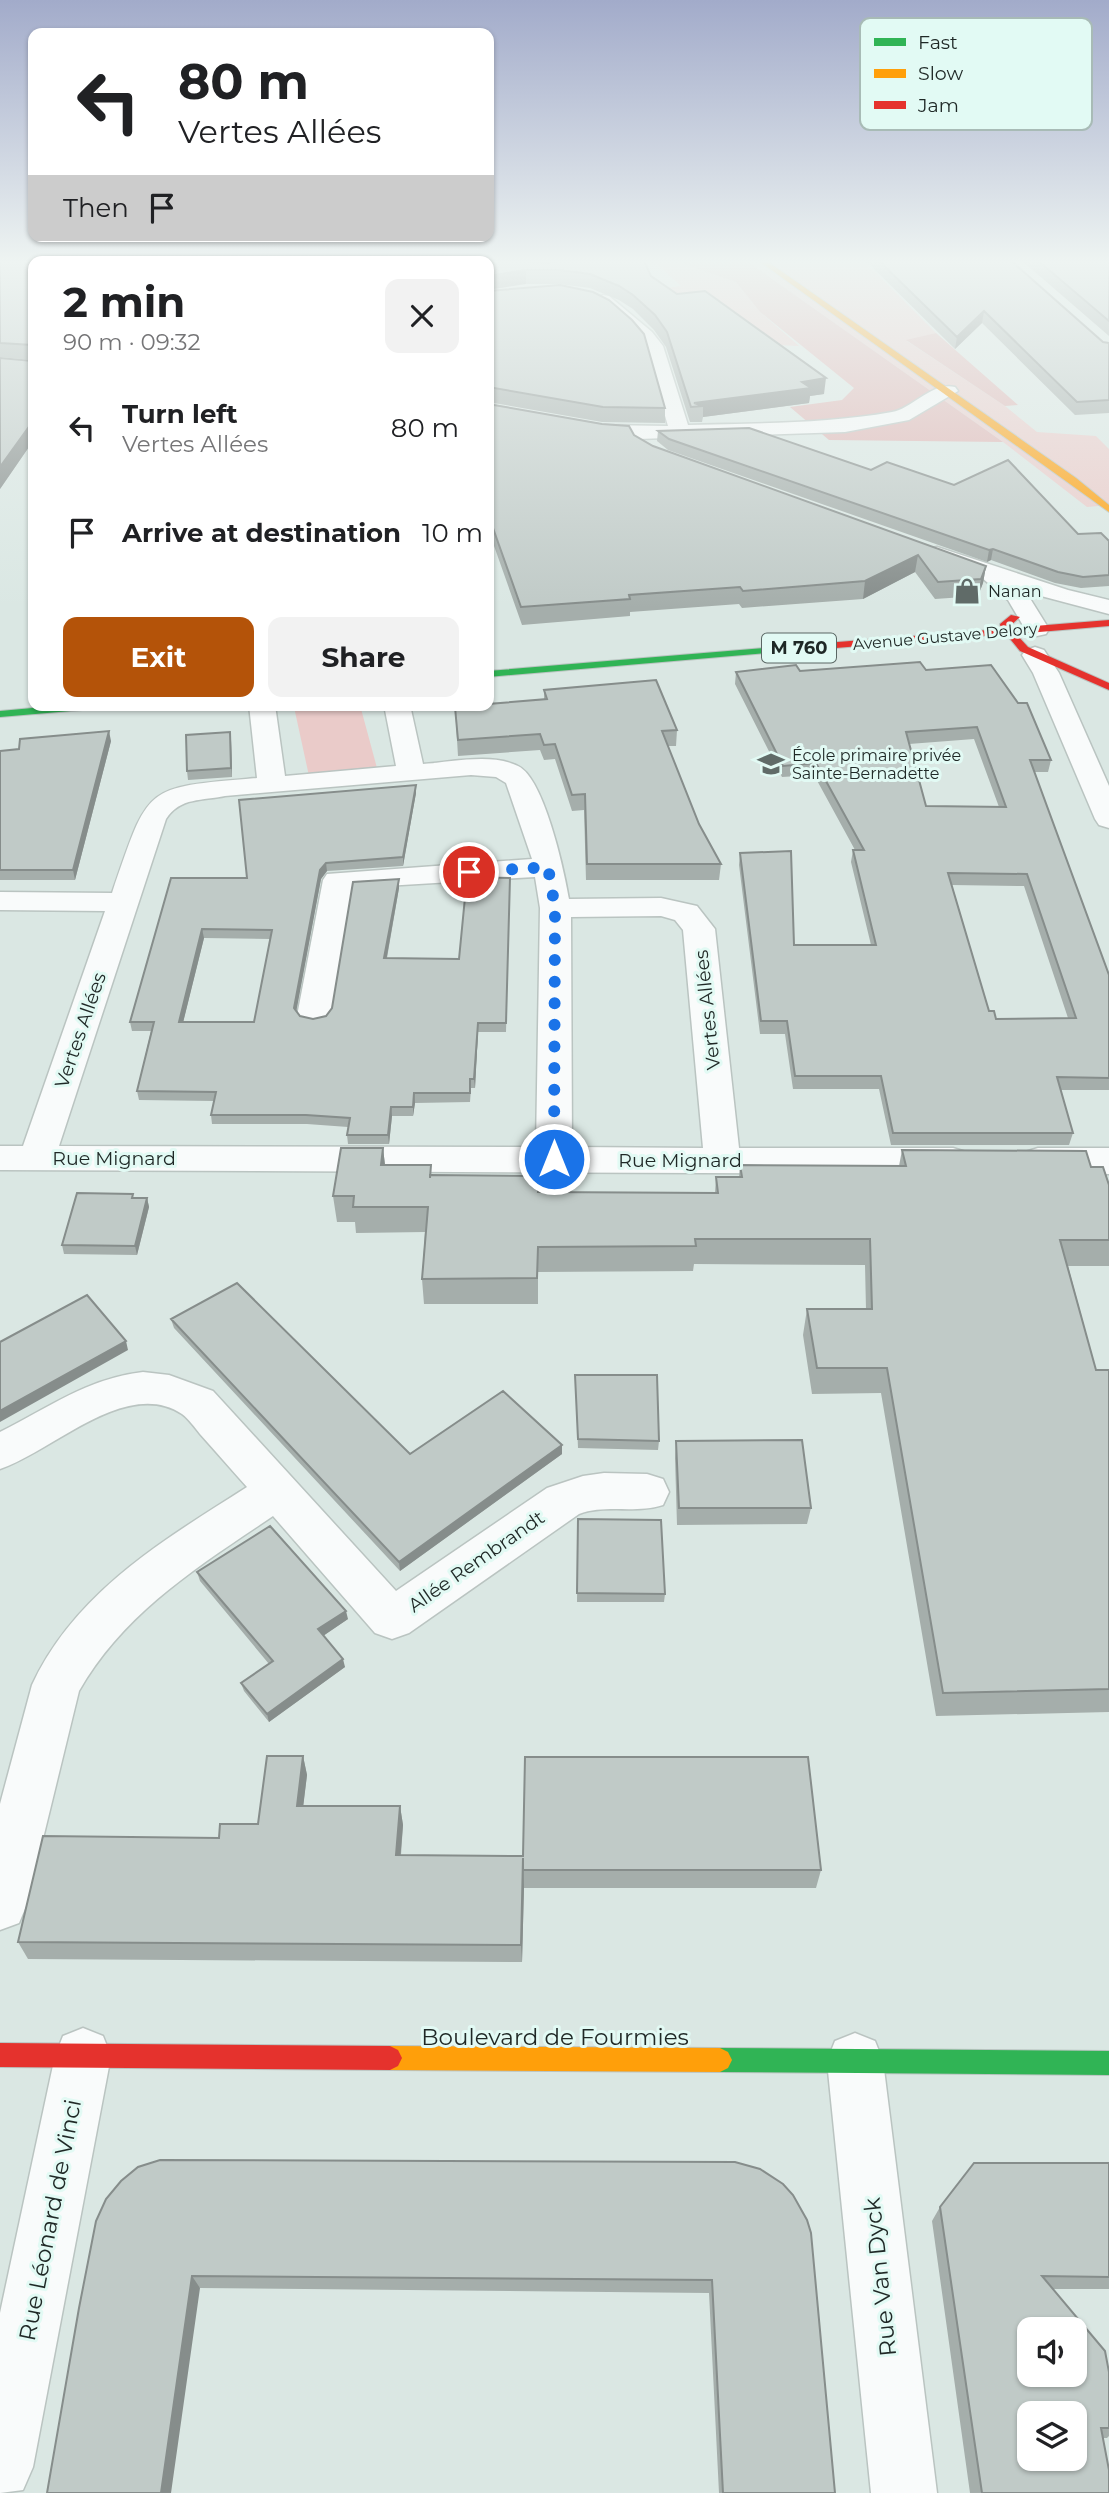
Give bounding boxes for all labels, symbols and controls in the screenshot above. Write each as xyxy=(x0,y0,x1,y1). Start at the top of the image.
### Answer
legend xyxy=(860,18,1092,130)
text: Fast xyxy=(918,31,958,54)
text: 80 m xyxy=(178,52,309,111)
icon: left xyxy=(63,56,154,147)
text: Slow xyxy=(918,62,963,85)
text: Jam xyxy=(917,94,959,117)
text: Vertes Allées xyxy=(178,112,381,151)
icon: arrive xyxy=(143,189,181,227)
text: Then xyxy=(63,192,129,224)
text: 2 min xyxy=(63,276,185,328)
button: close xyxy=(385,279,459,353)
text: 90 m · 09:32 xyxy=(63,328,201,356)
text: Turn left xyxy=(122,398,238,430)
icon: left xyxy=(63,409,101,447)
text: 80 m xyxy=(391,412,459,444)
text: Vertes Allées xyxy=(122,430,268,458)
icon: arrive xyxy=(63,514,101,552)
text: Arrive at destination xyxy=(122,517,401,549)
text: 10 m xyxy=(422,517,483,549)
shop icon: Nanan xyxy=(952,576,982,606)
place label: Nanan xyxy=(988,582,1042,601)
button: Exit xyxy=(63,617,254,697)
button: Share xyxy=(268,617,459,697)
street label: Avenue Gustave Delory xyxy=(852,619,1039,654)
road number: M 760 xyxy=(762,634,836,662)
place label: École primaire privée Sainte-Bernadette xyxy=(792,746,961,783)
school or university icon: École primaire privée Sainte-Bernadette xyxy=(756,749,786,779)
pin xyxy=(439,842,499,902)
icon: arrive xyxy=(450,853,488,891)
street label: Vertes Allées xyxy=(690,949,725,1071)
street label: Vertes Allées xyxy=(50,969,111,1091)
position arrow xyxy=(517,1122,591,1196)
street label: Rue Mignard xyxy=(52,1147,176,1170)
street label: Rue Mignard xyxy=(618,1149,742,1172)
street label: Allée Rembrandt xyxy=(404,1506,549,1617)
street label: Boulevard de Fourmies xyxy=(421,2023,689,2051)
street label: Rue Léonard de Vinci xyxy=(13,2097,87,2343)
street label: Rue Van Dyck xyxy=(858,2196,902,2358)
map controls xyxy=(1017,2317,1087,2471)
button: sound xyxy=(1017,2317,1087,2387)
button: layers xyxy=(1017,2401,1087,2471)

